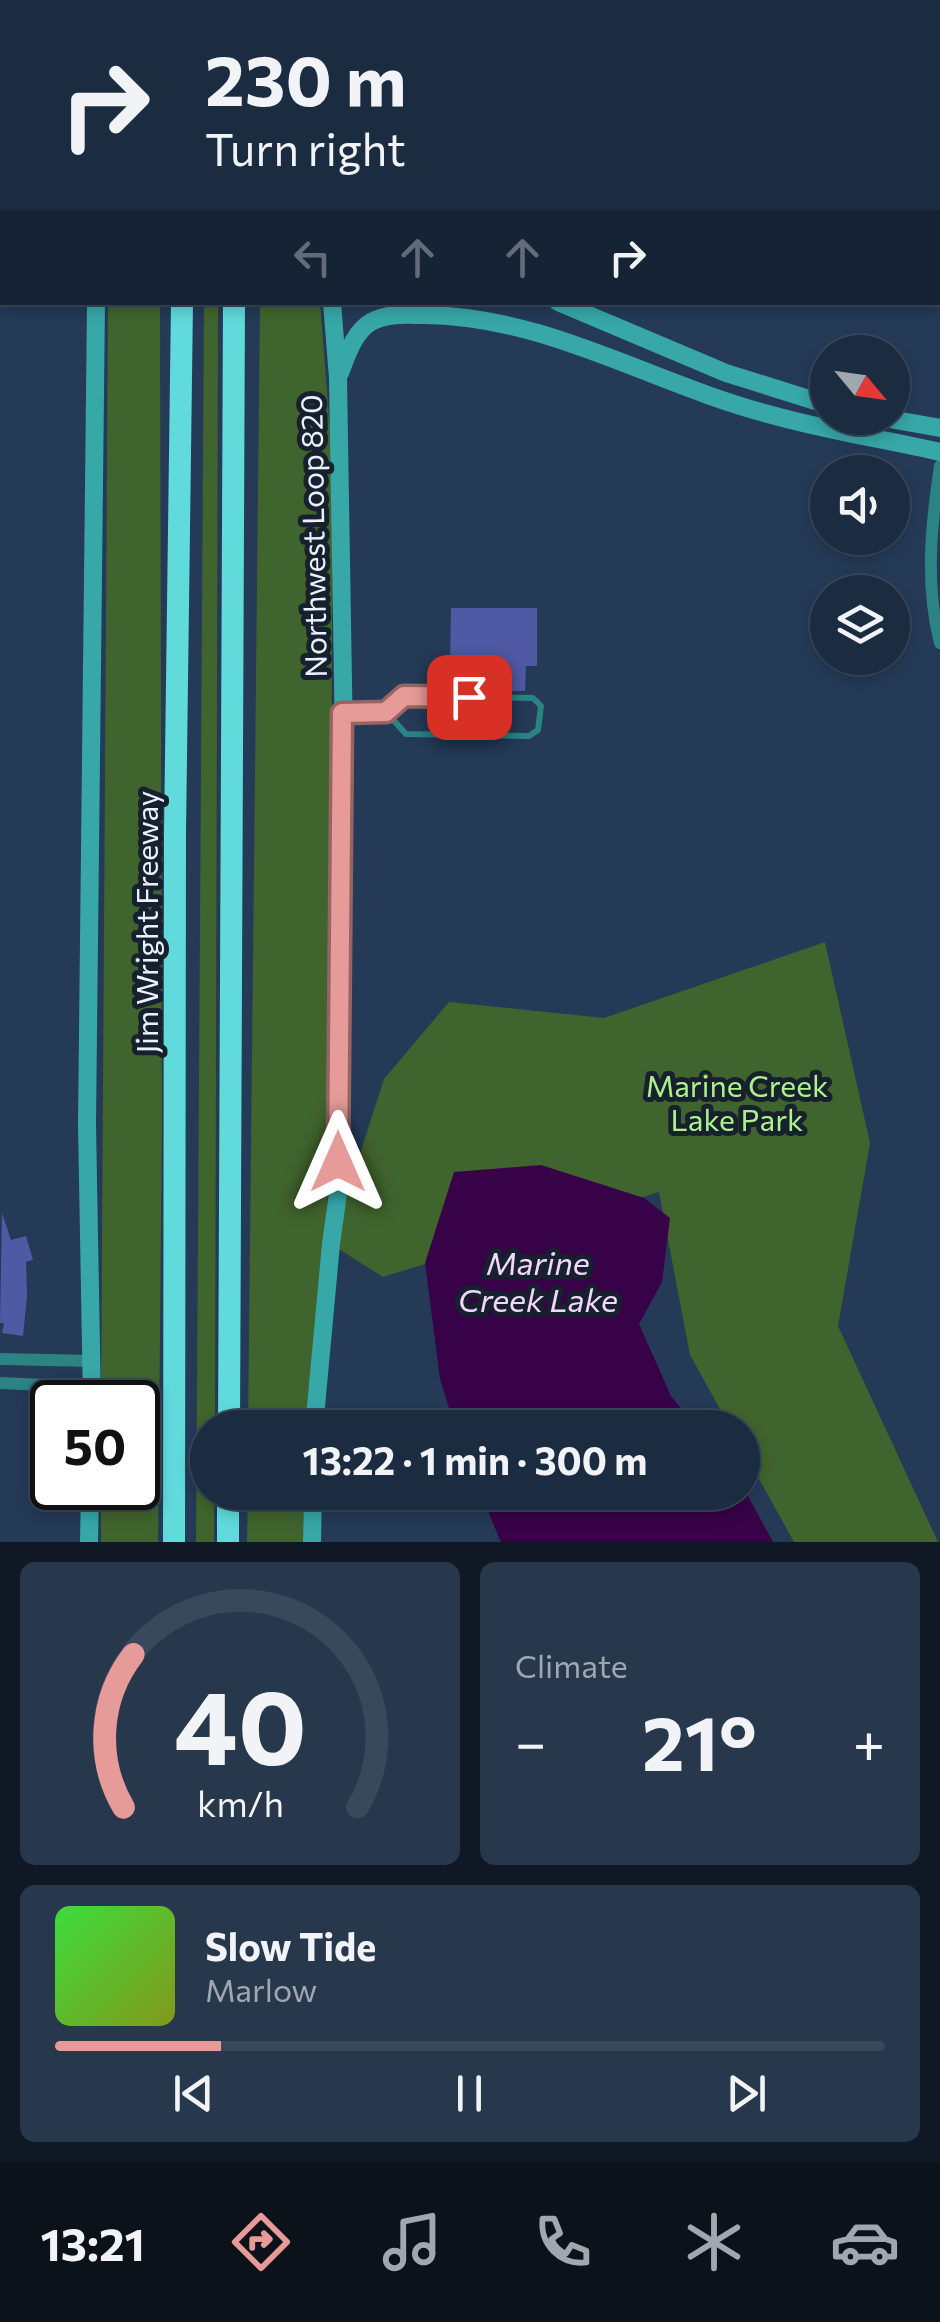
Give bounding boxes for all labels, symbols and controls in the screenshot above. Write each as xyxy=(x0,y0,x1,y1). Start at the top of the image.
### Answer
text: 230 m xyxy=(205,35,407,120)
icon: right xyxy=(40,40,170,170)
text: Turn right xyxy=(205,120,406,175)
icon: left xyxy=(285,230,340,285)
icon: ahead xyxy=(390,230,445,285)
icon: ahead xyxy=(495,230,550,285)
icon: right xyxy=(600,230,655,285)
north arrow xyxy=(810,335,910,435)
map controls xyxy=(810,335,910,675)
street label: Northwest Loop 820 xyxy=(291,394,333,678)
button: sound xyxy=(810,455,910,555)
button: layers xyxy=(810,575,910,675)
pin xyxy=(427,655,512,740)
icon: arrive xyxy=(442,670,497,725)
street label: Jim Wright Freeway xyxy=(127,791,164,1053)
park label: Marine Creek Lake Park xyxy=(646,1066,828,1137)
position arrow xyxy=(286,1110,390,1214)
water label: Marine Creek Lake xyxy=(458,1242,618,1319)
speed limit sign: 50 xyxy=(30,1380,160,1510)
text: 13:22 · 1 min · 300 m xyxy=(303,1436,647,1483)
text: Climate xyxy=(515,1645,628,1685)
text: 40 xyxy=(174,1659,306,1786)
text: 21° xyxy=(642,1695,757,1786)
text: − xyxy=(515,1707,546,1774)
text: + xyxy=(853,1707,885,1774)
text: km/h xyxy=(197,1781,283,1824)
text: Slow Tide xyxy=(205,1922,376,1969)
text: Marlow xyxy=(205,1969,317,2009)
icon: previous xyxy=(166,2066,221,2121)
icon: pause xyxy=(442,2066,497,2121)
icon: next xyxy=(719,2066,774,2121)
icon: directions xyxy=(226,2207,296,2277)
icon: music xyxy=(377,2207,447,2277)
icon: phone xyxy=(528,2207,598,2277)
icon: climate xyxy=(679,2207,749,2277)
icon: car xyxy=(830,2207,900,2277)
text: 13:21 xyxy=(40,2215,145,2270)

